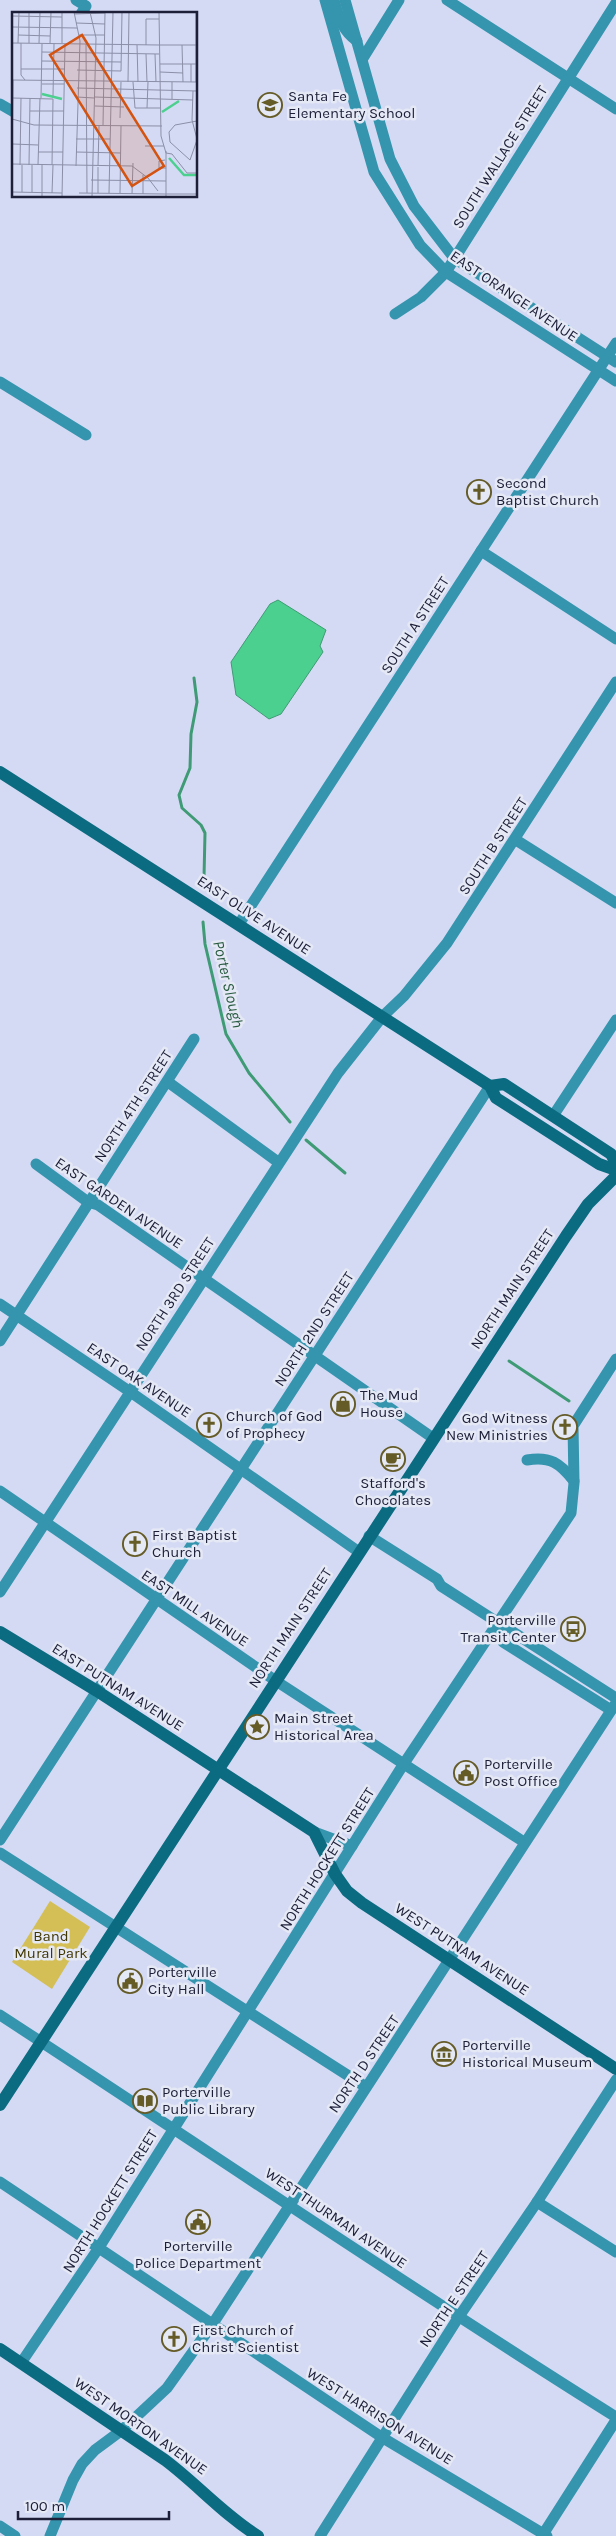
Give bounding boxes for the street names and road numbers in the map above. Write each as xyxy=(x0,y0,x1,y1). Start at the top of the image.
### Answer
street label: SOUTH WALLACE STREET xyxy=(449,82,552,232)
street label: EAST ORANGE AVENUE xyxy=(447,247,581,345)
street label: SOUTH A STREET xyxy=(377,573,453,677)
street label: SOUTH B STREET xyxy=(455,793,531,898)
street label: EAST OLIVE AVENUE xyxy=(194,871,314,959)
street label: NORTH 4TH STREET xyxy=(90,1046,176,1165)
street label: EAST GARDEN AVENUE xyxy=(52,1153,186,1253)
street label: NORTH MAIN STREET xyxy=(466,1225,558,1352)
street label: NORTH 3RD STREET xyxy=(132,1233,219,1354)
street label: NORTH 2ND STREET xyxy=(270,1268,358,1390)
street label: EAST OAK AVENUE xyxy=(84,1339,194,1421)
street label: NORTH MAIN STREET xyxy=(244,1564,336,1691)
street label: EAST MILL AVENUE xyxy=(138,1566,252,1650)
street label: EAST PUTNAM AVENUE xyxy=(49,1639,187,1735)
street label: NORTH HOCKETT STREET xyxy=(276,1784,379,1934)
street label: WEST PUTNAM AVENUE xyxy=(392,1899,532,1999)
street label: NORTH D STREET xyxy=(325,2011,404,2116)
street label: NORTH HOCKETT STREET xyxy=(59,2126,162,2276)
street label: WEST THURMAN AVENUE xyxy=(262,2164,410,2272)
street label: NORTH E STREET xyxy=(415,2247,493,2351)
street label: WEST HARRISON AVENUE xyxy=(303,2364,457,2468)
street label: WEST MORTON AVENUE xyxy=(71,2373,211,2479)

